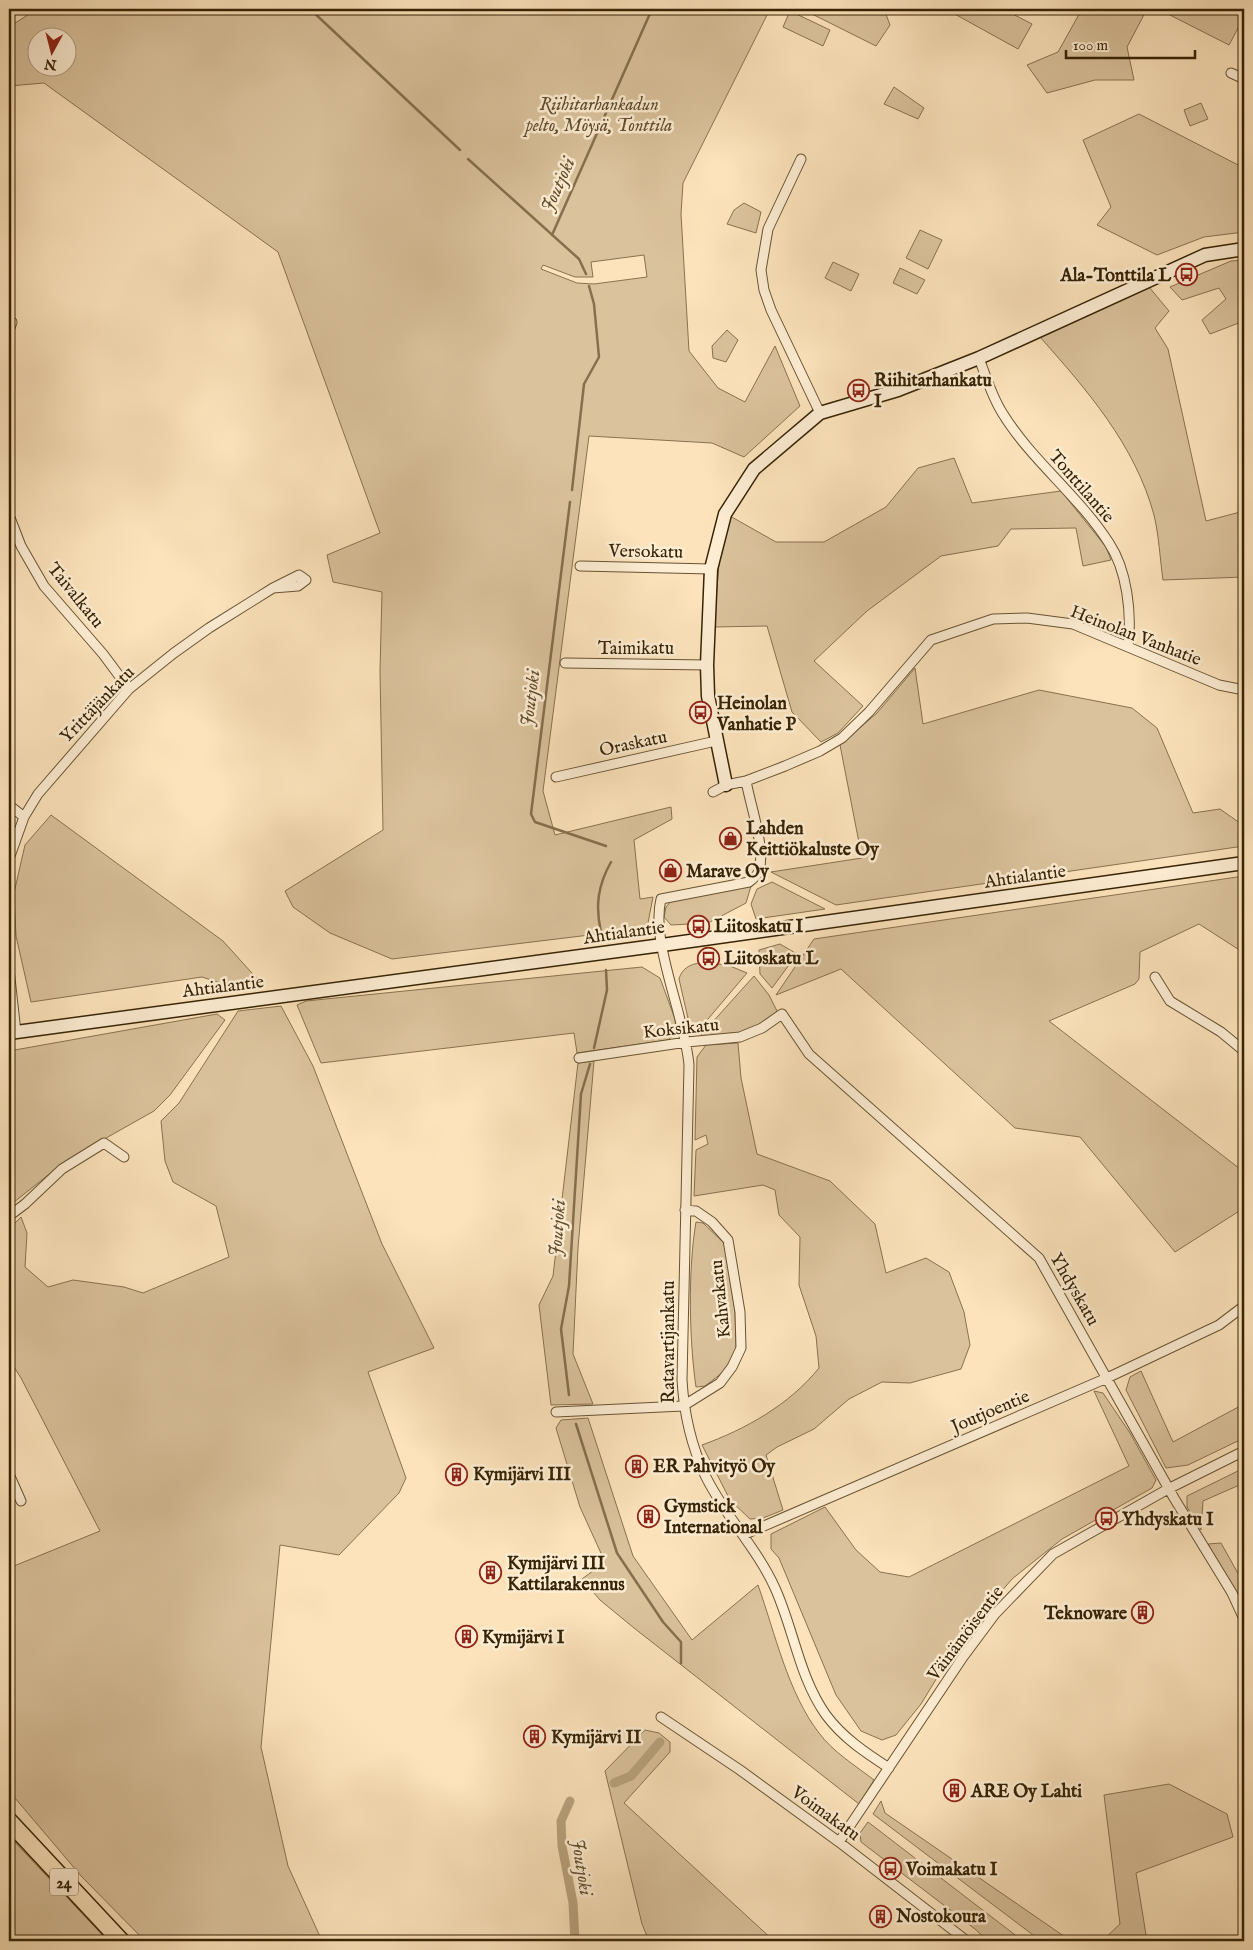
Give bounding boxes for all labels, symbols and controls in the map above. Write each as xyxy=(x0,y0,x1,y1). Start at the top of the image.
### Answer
north arrow xyxy=(28,28,78,78)
scale bar xyxy=(1066,28,1194,60)
text: 100 m xyxy=(1073,36,1109,55)
text: N xyxy=(43,54,59,74)
park label: Riihitarhankadun pelto, Möysä, Tonttila xyxy=(523,94,672,138)
water label: Joutjoki xyxy=(536,153,582,216)
bus stop icon: Ala-Tonttila L xyxy=(1175,263,1199,287)
place label: Ala-Tonttila L xyxy=(1059,265,1172,288)
place label: Riihitarhankatu I xyxy=(874,370,993,414)
bus stop icon: Riihitarhankatu I xyxy=(846,378,870,402)
street label: Tonttilantie xyxy=(1043,446,1119,528)
street label: Versokatu xyxy=(607,540,683,565)
street label: Taivalkatu xyxy=(41,558,108,633)
street label: Heinolan Vanhatie xyxy=(1067,601,1204,672)
street label: Taimikatu xyxy=(598,638,674,661)
street label: Yrittäjänkatu xyxy=(56,662,140,748)
water label: Joutjoki xyxy=(516,667,547,728)
place label: Heinolan Vanhatie P xyxy=(716,693,796,737)
bus stop icon: Heinolan Vanhatie P xyxy=(689,701,713,725)
street label: Oraskatu xyxy=(597,726,669,763)
place label: Lahden Keittiökaluste Oy xyxy=(746,818,880,862)
shop icon: Lahden Keittiökaluste Oy xyxy=(718,826,742,850)
shop icon: Marave Oy xyxy=(658,859,682,883)
street label: Ahtialantie xyxy=(982,860,1067,895)
place label: Marave Oy xyxy=(686,861,770,884)
bus stop icon: Liitoskatu I xyxy=(686,914,710,938)
street label: Ahtialantie xyxy=(581,916,666,951)
place label: Liitoskatu I xyxy=(714,916,803,939)
bus stop icon: Liitoskatu L xyxy=(696,946,720,970)
place label: Liitoskatu L xyxy=(724,948,819,971)
street label: Ahtialantie xyxy=(180,971,265,1004)
street label: Koksikatu xyxy=(642,1014,720,1045)
water label: Joutjoki xyxy=(544,1197,572,1257)
street label: Yhdyskatu xyxy=(1044,1249,1104,1330)
street label: Kahvakatu xyxy=(706,1258,737,1339)
street label: Ratavartijankatu xyxy=(658,1281,681,1403)
street label: Joutjoentie xyxy=(946,1386,1033,1440)
building icon: ER Pahvityö Oy xyxy=(625,1454,649,1478)
place label: ER Pahvityö Oy xyxy=(653,1456,776,1479)
building icon: Kymijärvi III xyxy=(445,1462,469,1486)
place label: Kymijärvi III xyxy=(473,1464,571,1487)
place label: Gymstick International xyxy=(664,1496,764,1540)
building icon: Gymstick International xyxy=(636,1504,660,1528)
bus stop icon: Yhdyskatu I xyxy=(1094,1507,1118,1531)
place label: Yhdyskatu I xyxy=(1122,1509,1214,1532)
place label: Kymijärvi III Kattilarakennus xyxy=(507,1553,625,1597)
building icon: Kymijärvi III Kattilarakennus xyxy=(479,1561,503,1585)
street label: Väinämöisentie xyxy=(922,1582,1009,1687)
building icon: Teknoware xyxy=(1131,1601,1155,1625)
place label: Teknoware xyxy=(1043,1603,1128,1626)
building icon: Kymijärvi I xyxy=(454,1625,478,1649)
place label: Kymijärvi I xyxy=(482,1627,565,1650)
building icon: Kymijärvi II xyxy=(523,1725,547,1749)
place label: Kymijärvi II xyxy=(551,1727,642,1750)
building icon: ARE Oy Lahti xyxy=(943,1779,967,1803)
street label: Voimakatu xyxy=(785,1781,864,1847)
place label: ARE Oy Lahti xyxy=(970,1781,1082,1804)
water label: Joutjoki xyxy=(565,1837,598,1899)
bus stop icon: Voimakatu I xyxy=(878,1857,902,1881)
place label: Voimakatu I xyxy=(905,1859,998,1882)
road number: 24 xyxy=(50,1868,78,1895)
building icon: Nostokoura xyxy=(868,1904,892,1928)
place label: Nostokoura xyxy=(895,1906,987,1929)

